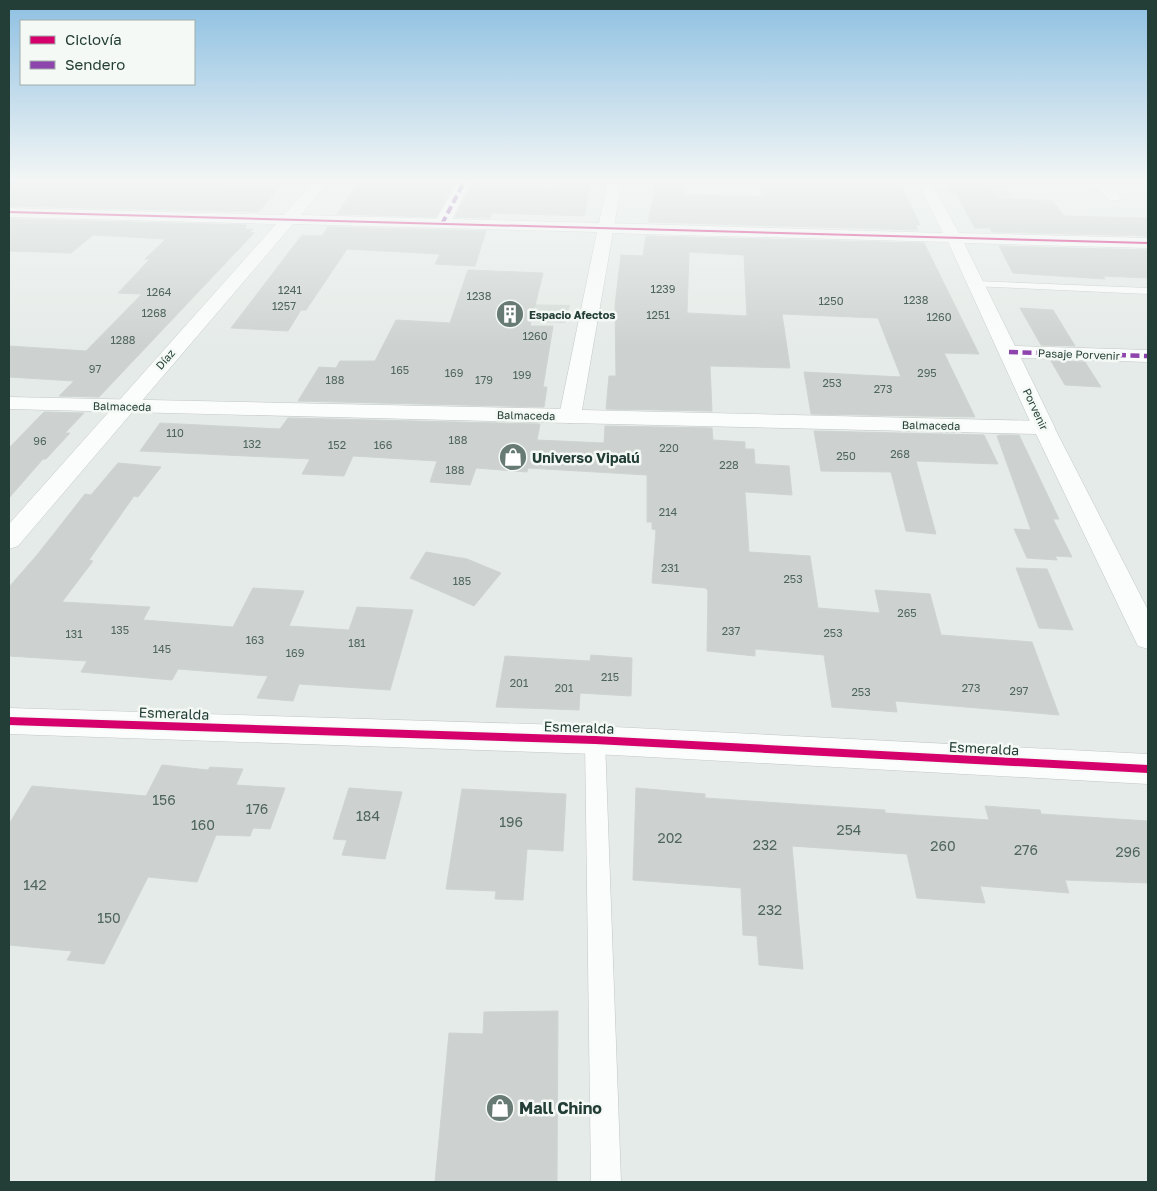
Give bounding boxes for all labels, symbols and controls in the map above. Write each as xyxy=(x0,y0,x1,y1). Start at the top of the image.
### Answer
legend xyxy=(20,20,195,85)
text: Ciclovía xyxy=(65,30,122,48)
text: Sendero xyxy=(65,55,125,73)
house number: 1239 xyxy=(651,282,675,295)
house number: 1241 xyxy=(278,283,302,296)
house number: 1264 xyxy=(146,285,172,298)
house number: 1238 xyxy=(467,289,492,302)
house number: 1238 xyxy=(904,293,929,306)
house number: 1250 xyxy=(819,294,844,307)
house number: 1257 xyxy=(272,299,296,312)
building icon: Espacio Afectos xyxy=(495,299,525,329)
house number: 1268 xyxy=(141,306,167,319)
place label: Espacio Afectos xyxy=(529,308,615,321)
house number: 1251 xyxy=(646,308,670,321)
house number: 1260 xyxy=(926,310,952,323)
house number: 1260 xyxy=(522,329,548,342)
house number: 1288 xyxy=(110,333,136,346)
street label: Díaz xyxy=(153,346,178,372)
street label: Pasaje Porvenir xyxy=(1038,346,1121,362)
house number: 97 xyxy=(89,362,101,375)
house number: 165 xyxy=(391,363,409,376)
house number: 169 xyxy=(445,366,463,379)
house number: 295 xyxy=(917,366,937,379)
house number: 199 xyxy=(513,368,531,381)
house number: 188 xyxy=(326,373,345,386)
house number: 179 xyxy=(475,373,493,386)
house number: 253 xyxy=(822,376,842,389)
house number: 273 xyxy=(874,382,892,395)
street label: Porvenir xyxy=(1021,386,1052,433)
street label: Balmaceda xyxy=(93,399,151,413)
street label: Balmaceda xyxy=(497,408,555,422)
street label: Balmaceda xyxy=(902,418,960,432)
house number: 110 xyxy=(166,426,184,439)
house number: 188 xyxy=(449,433,468,446)
house number: 96 xyxy=(33,434,47,447)
house number: 132 xyxy=(243,437,261,450)
house number: 152 xyxy=(328,438,346,451)
house number: 166 xyxy=(374,438,393,451)
house number: 220 xyxy=(659,441,679,454)
shop icon: Universo Vipalú xyxy=(498,442,528,472)
house number: 268 xyxy=(890,447,910,460)
place label: Universo Vipalú xyxy=(532,449,640,466)
house number: 250 xyxy=(836,449,856,462)
house number: 228 xyxy=(719,458,739,471)
house number: 188 xyxy=(446,463,465,476)
house number: 214 xyxy=(659,505,677,518)
house number: 231 xyxy=(661,561,679,574)
house number: 253 xyxy=(783,572,803,585)
house number: 185 xyxy=(453,574,471,587)
house number: 265 xyxy=(897,606,917,619)
house number: 135 xyxy=(111,623,129,636)
house number: 237 xyxy=(722,624,740,637)
house number: 253 xyxy=(823,626,843,639)
house number: 131 xyxy=(65,627,83,640)
house number: 163 xyxy=(246,633,264,646)
house number: 181 xyxy=(348,636,366,649)
house number: 145 xyxy=(153,642,171,655)
house number: 169 xyxy=(286,646,304,659)
house number: 215 xyxy=(601,670,619,683)
house number: 201 xyxy=(510,676,528,689)
house number: 201 xyxy=(555,681,573,694)
house number: 273 xyxy=(962,681,980,694)
house number: 297 xyxy=(1010,684,1029,697)
house number: 253 xyxy=(851,685,871,698)
street label: Esmeralda xyxy=(138,703,210,723)
street label: Esmeralda xyxy=(543,717,615,737)
street label: Esmeralda xyxy=(948,738,1020,758)
house number: 156 xyxy=(152,791,176,808)
house number: 176 xyxy=(246,800,268,817)
house number: 184 xyxy=(356,807,380,824)
house number: 196 xyxy=(499,813,523,830)
house number: 160 xyxy=(191,816,215,833)
house number: 254 xyxy=(837,821,861,838)
house number: 202 xyxy=(658,829,682,846)
house number: 232 xyxy=(753,836,777,853)
house number: 260 xyxy=(930,837,956,854)
house number: 276 xyxy=(1014,841,1038,858)
house number: 296 xyxy=(1115,843,1141,860)
house number: 142 xyxy=(23,876,47,893)
house number: 232 xyxy=(758,901,782,918)
house number: 150 xyxy=(97,909,121,926)
shop icon: Mall Chino xyxy=(485,1093,515,1123)
place label: Mall Chino xyxy=(519,1098,602,1118)

